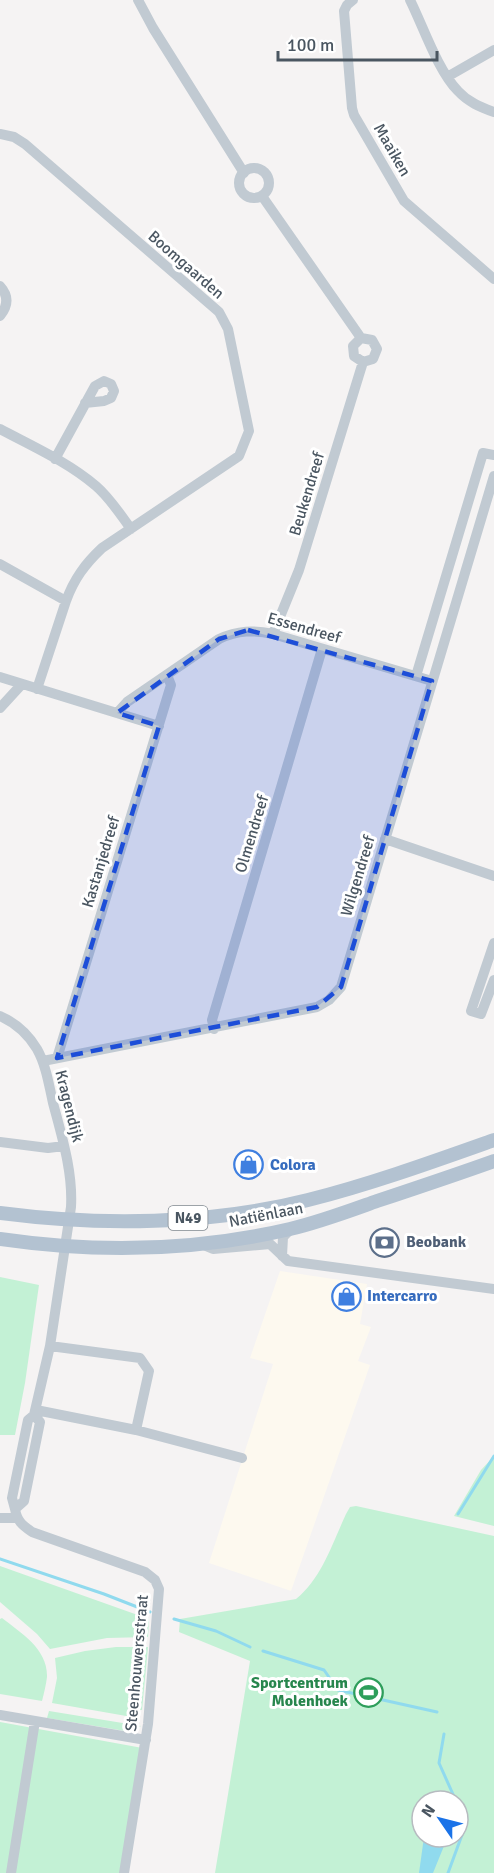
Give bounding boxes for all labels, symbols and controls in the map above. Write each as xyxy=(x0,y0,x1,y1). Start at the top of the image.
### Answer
scale bar xyxy=(278,24,437,62)
text: 100 m xyxy=(287,34,334,56)
street label: Maaiken xyxy=(369,120,415,180)
street label: Boomgaarden xyxy=(144,226,228,304)
street label: Beukendreef xyxy=(285,449,329,538)
street label: Essendreef xyxy=(265,608,344,648)
street label: Olmendreef xyxy=(231,792,273,875)
street label: Kastanjedreef xyxy=(78,813,125,910)
street label: Wilgendreef xyxy=(336,833,380,919)
street label: Kragendijk xyxy=(50,1068,88,1144)
shop icon: Colora xyxy=(233,1149,265,1181)
place label: Colora xyxy=(270,1155,316,1175)
street label: Natiënlaan xyxy=(227,1198,305,1232)
road number: N49 xyxy=(168,1206,207,1230)
bank icon: Beobank xyxy=(369,1226,401,1258)
place label: Beobank xyxy=(406,1232,467,1252)
shop icon: Intercarro xyxy=(330,1280,362,1312)
place label: Intercarro xyxy=(367,1286,437,1306)
street label: Steenhouwersstraat xyxy=(121,1593,153,1732)
place label: Sportcentrum Molenhoek xyxy=(251,1673,349,1711)
sports icon: Sportcentrum Molenhoek xyxy=(353,1676,385,1708)
north arrow xyxy=(410,1789,470,1849)
text: N xyxy=(417,1801,440,1821)

